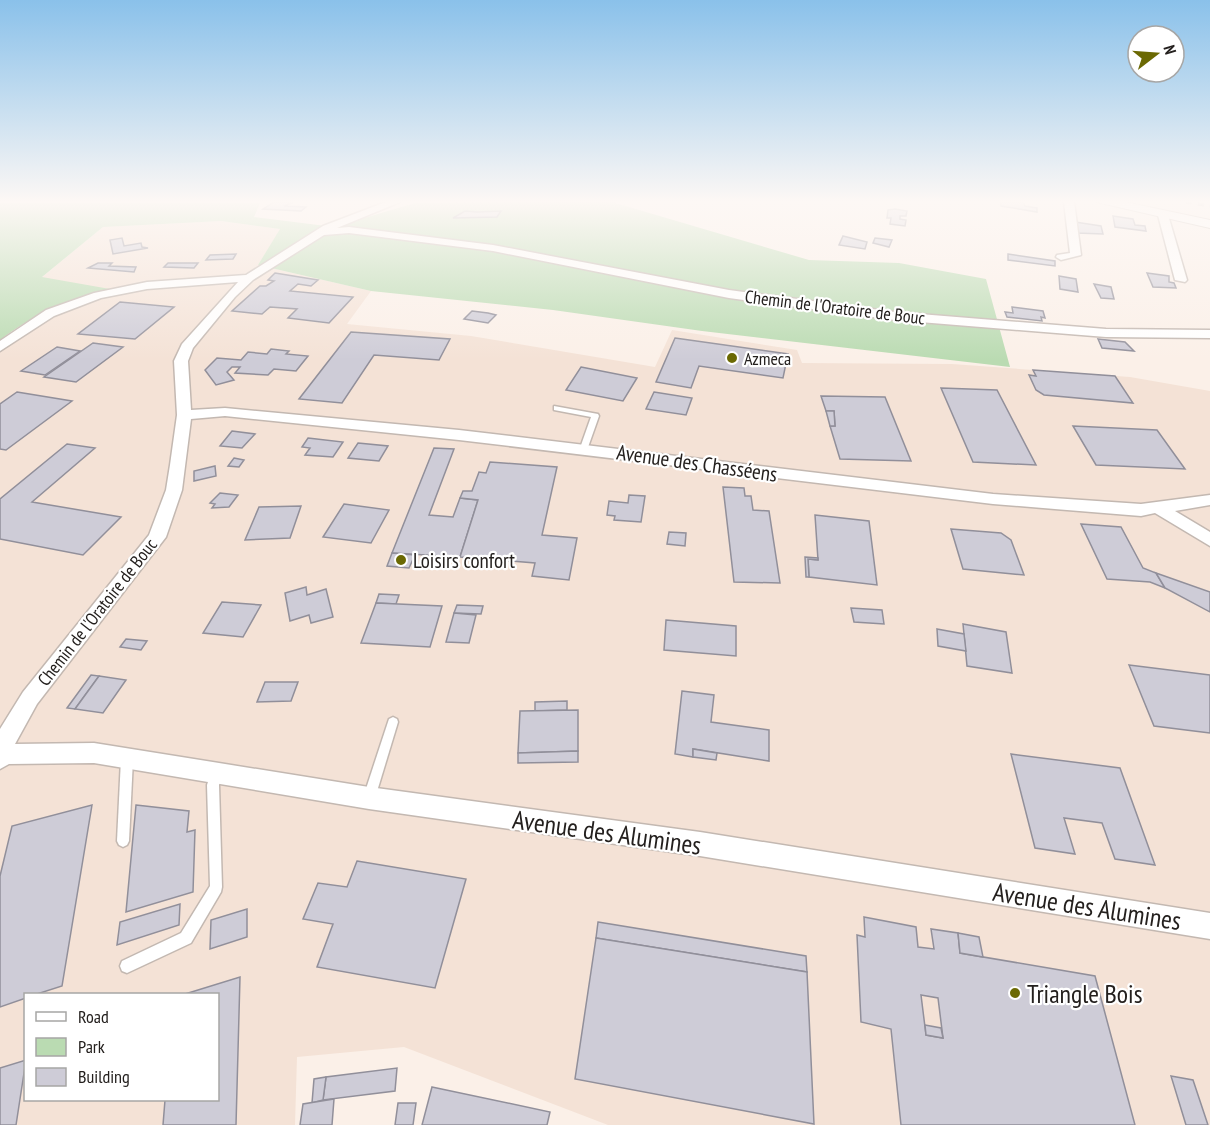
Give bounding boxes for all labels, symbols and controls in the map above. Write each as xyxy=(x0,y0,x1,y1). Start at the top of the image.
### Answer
north arrow xyxy=(1126,24,1186,84)
text: N xyxy=(1160,43,1181,57)
street label: Chemin de l'Oratoire de Bouc xyxy=(744,285,927,330)
place label: Azmeca xyxy=(744,347,791,370)
marker: Azmeca xyxy=(725,351,739,365)
street label: Avenue des Chasséens xyxy=(615,438,779,488)
street label: Chemin de l'Oratoire de Bouc xyxy=(32,533,162,690)
place label: Loisirs confort xyxy=(413,547,515,574)
marker: Loisirs confort xyxy=(394,553,408,567)
street label: Avenue des Alumines xyxy=(511,802,703,862)
street label: Avenue des Alumines xyxy=(991,875,1183,937)
place label: Triangle Bois xyxy=(1027,977,1142,1010)
marker: Triangle Bois xyxy=(1008,986,1022,1000)
legend xyxy=(24,993,219,1101)
text: Road xyxy=(78,1005,109,1028)
text: Park xyxy=(78,1035,105,1058)
text: Building xyxy=(78,1065,130,1088)

